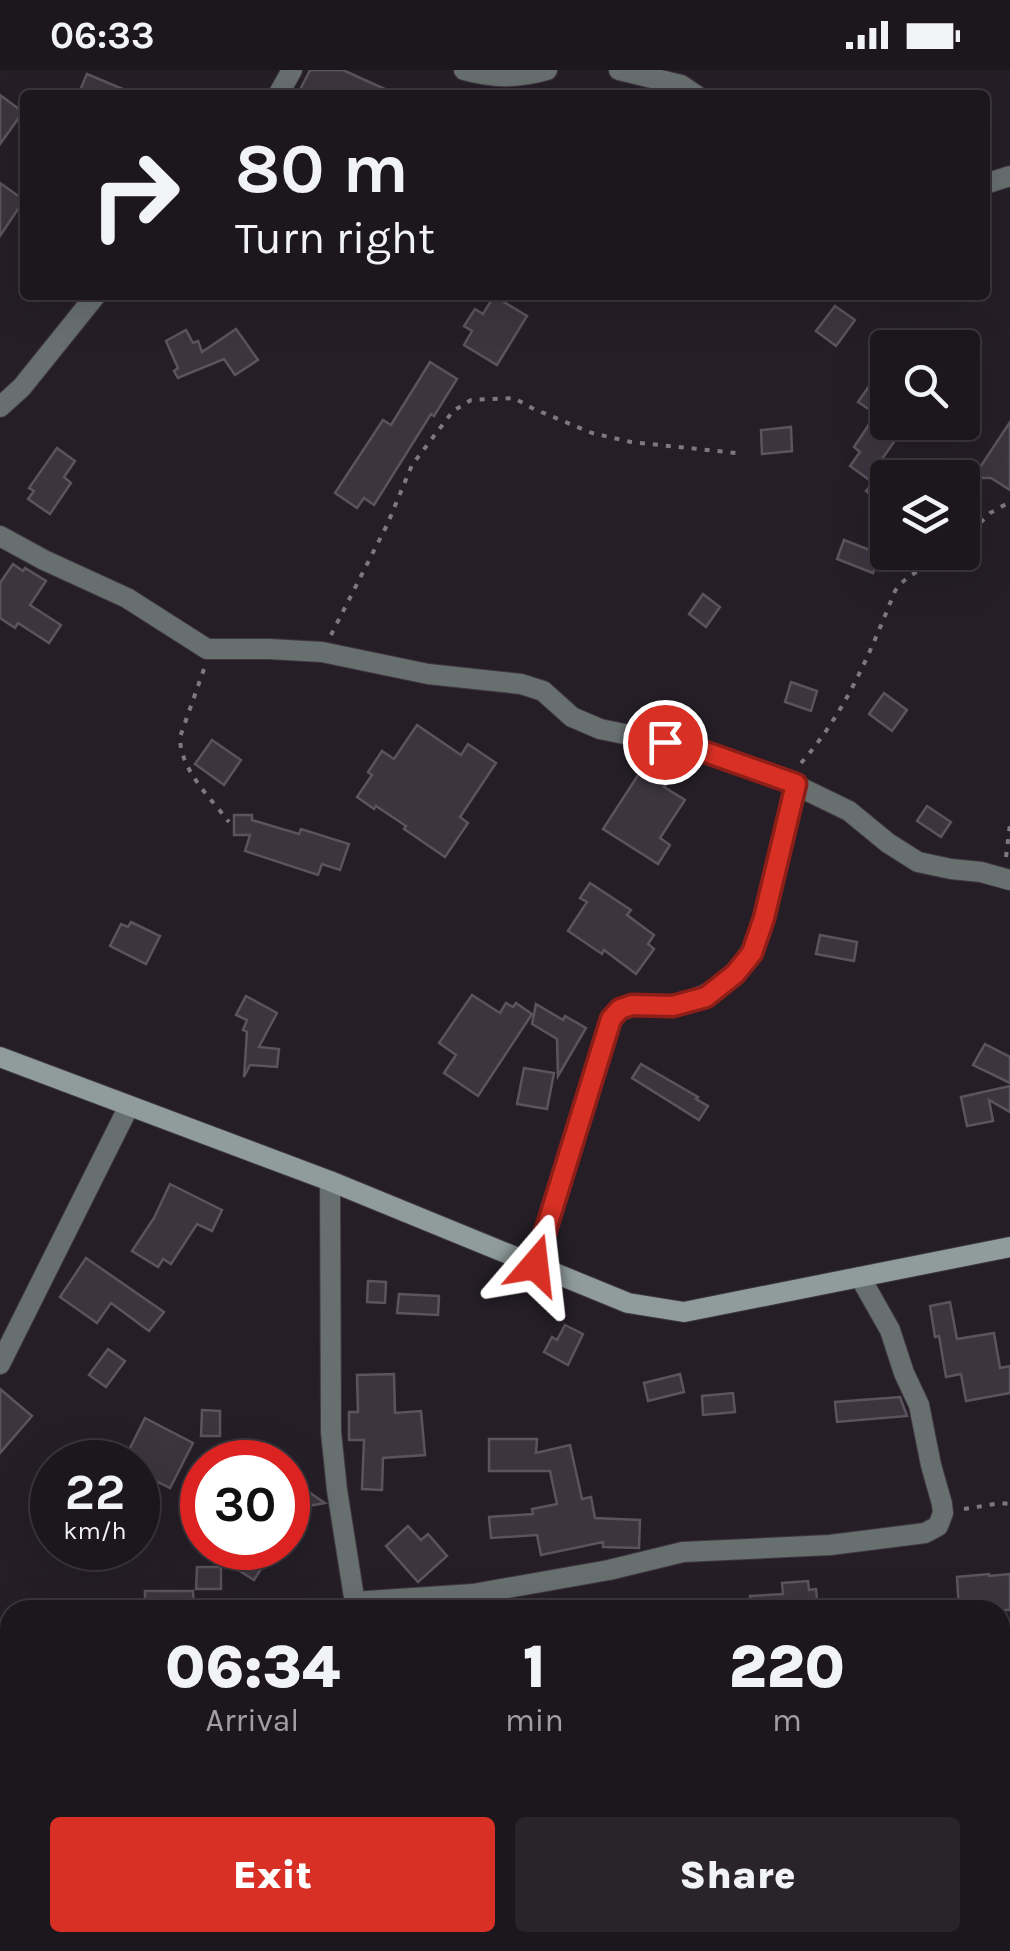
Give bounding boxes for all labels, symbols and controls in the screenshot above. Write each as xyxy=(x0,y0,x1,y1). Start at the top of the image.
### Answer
text: 06:33 xyxy=(50,13,155,58)
text: 80 m xyxy=(235,128,409,210)
icon: right xyxy=(70,130,200,260)
text: Turn right xyxy=(235,212,435,264)
map controls xyxy=(870,330,980,570)
button: search xyxy=(870,330,980,440)
button: layers xyxy=(870,460,980,570)
pin xyxy=(623,700,708,785)
icon: arrive xyxy=(638,715,693,770)
position arrow xyxy=(483,1213,587,1317)
speed limit sign: 30 xyxy=(180,1440,310,1570)
text: 22 xyxy=(65,1463,125,1522)
text: km/h xyxy=(63,1516,127,1545)
text: 06:34 xyxy=(165,1632,340,1702)
text: 1 xyxy=(523,1632,546,1702)
text: 220 xyxy=(729,1632,845,1702)
text: Arrival xyxy=(206,1702,299,1739)
text: min xyxy=(505,1702,564,1739)
text: m xyxy=(772,1702,802,1739)
button: Exit xyxy=(50,1817,495,1932)
button: Share xyxy=(515,1817,960,1932)

